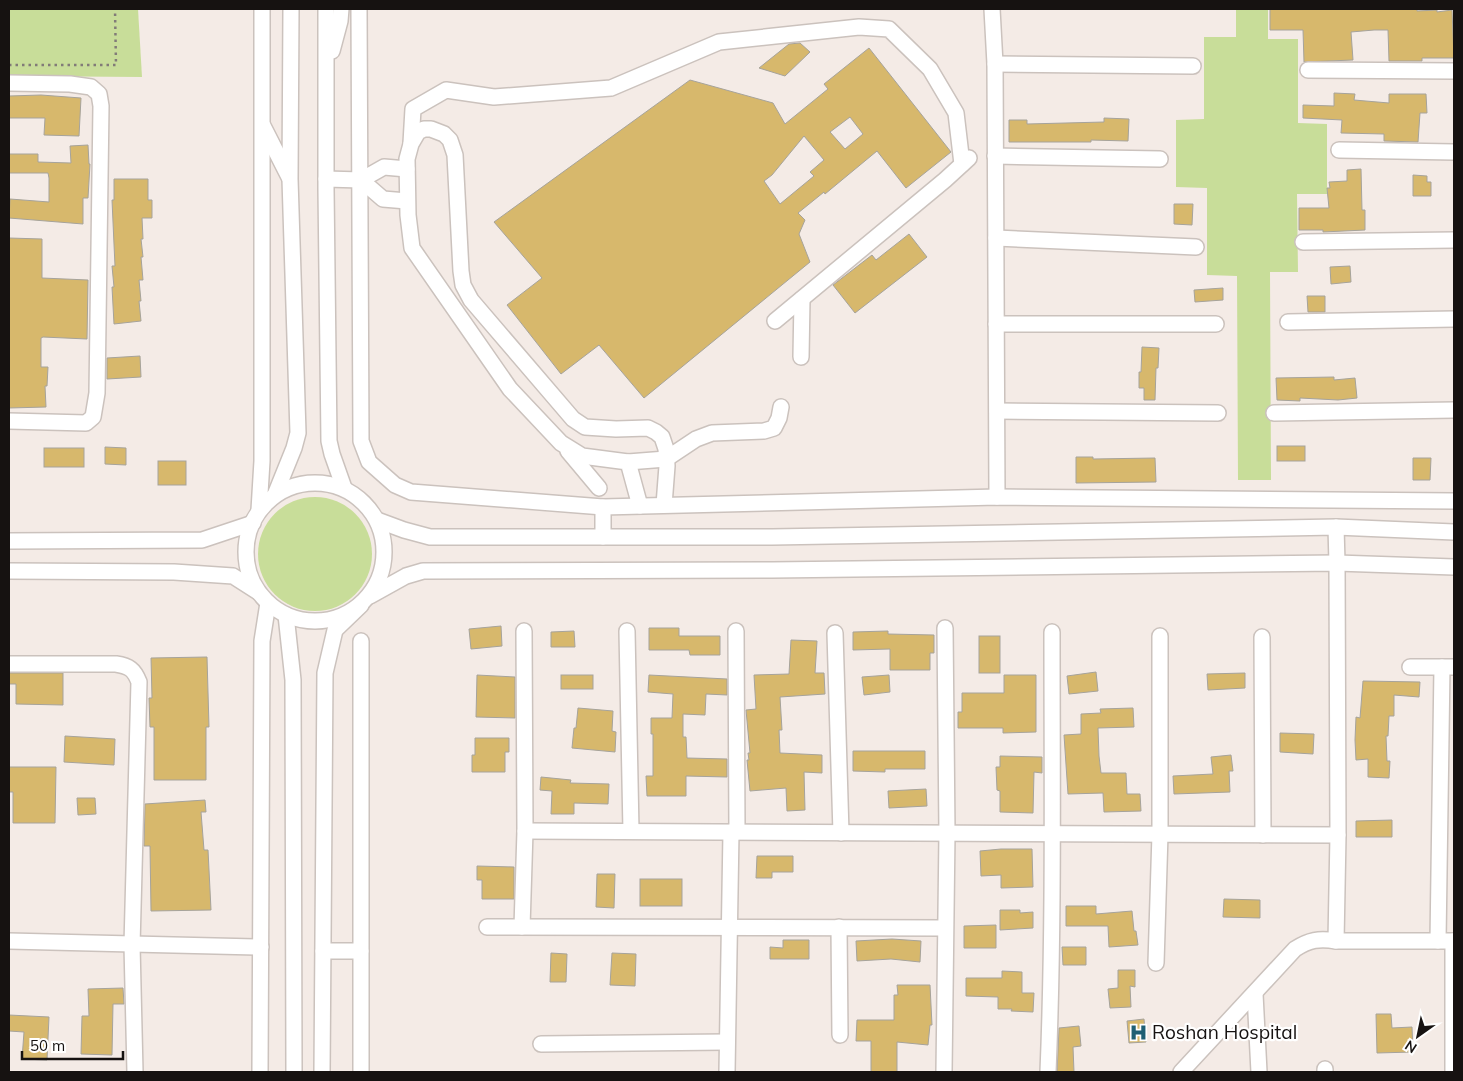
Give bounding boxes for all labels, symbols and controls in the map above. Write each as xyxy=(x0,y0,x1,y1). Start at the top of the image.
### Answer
north arrow xyxy=(1393,1011,1443,1061)
place label: Roshan Hospital xyxy=(1152,1020,1297,1044)
hospital icon: Roshan Hospital xyxy=(1128,1022,1148,1042)
scale bar xyxy=(22,1028,124,1060)
text: 50 m xyxy=(30,1036,65,1055)
text: N xyxy=(1402,1036,1420,1057)

